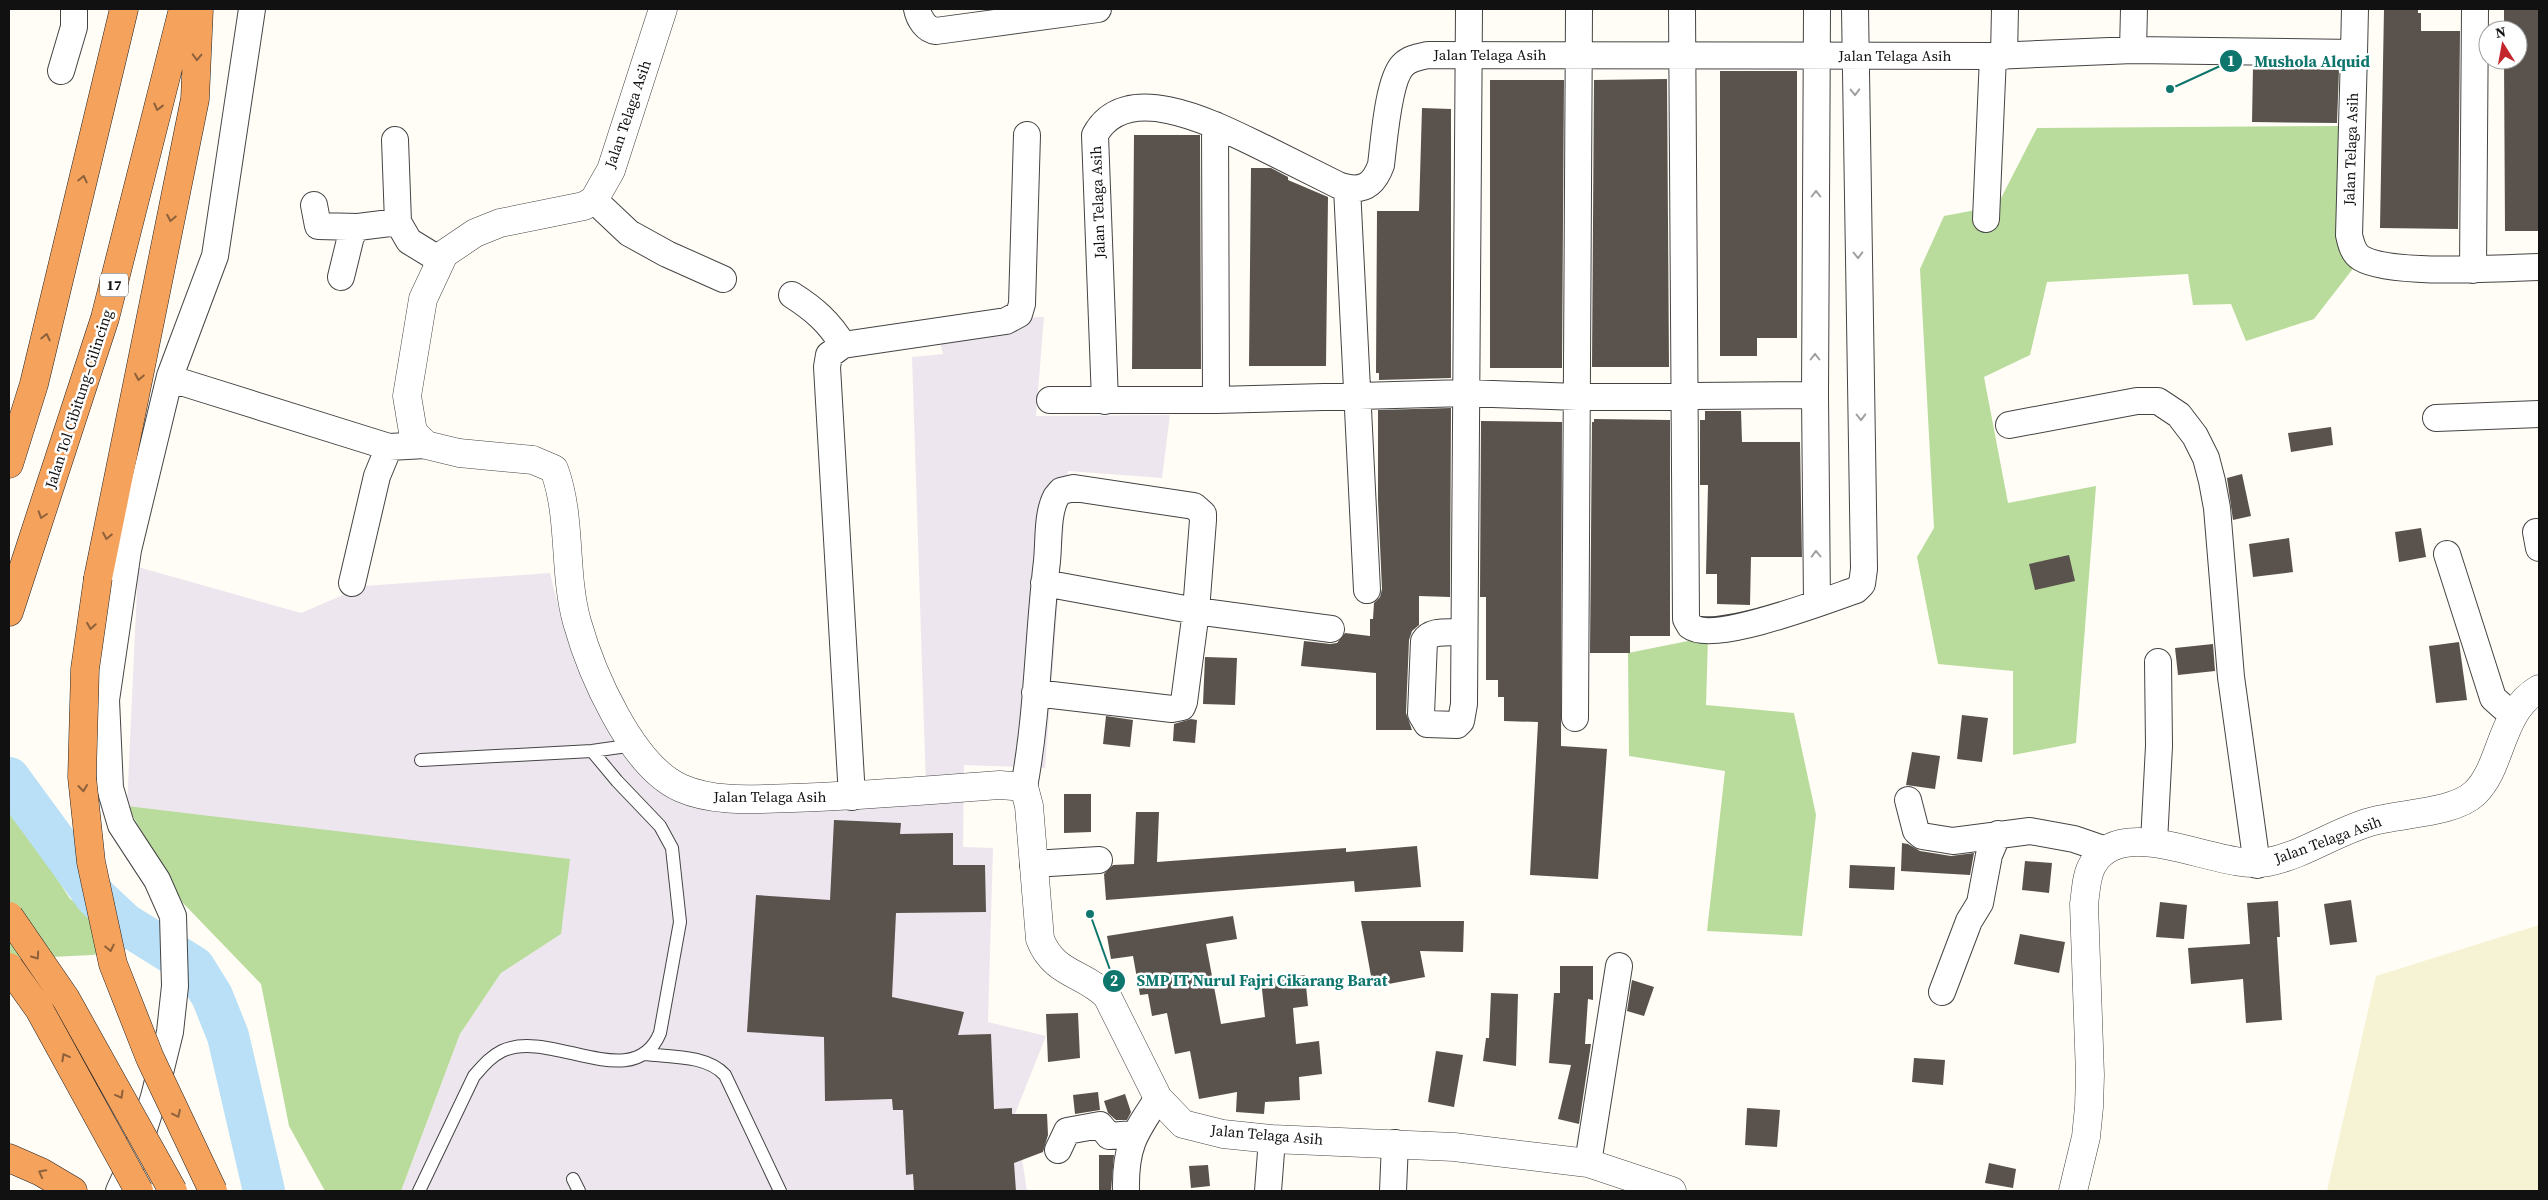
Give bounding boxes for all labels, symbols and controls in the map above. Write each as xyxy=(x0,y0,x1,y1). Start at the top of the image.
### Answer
north arrow xyxy=(2478,20,2528,70)
text: N xyxy=(2494,21,2507,43)
street label: Jalan Telaga Asih xyxy=(1433,44,1546,65)
street label: Jalan Telaga Asih xyxy=(1838,45,1951,66)
callout: Mushola Alquid xyxy=(2219,46,2380,77)
text: 1 xyxy=(2227,50,2235,71)
text: Mushola Alquid xyxy=(2254,50,2370,72)
one-way arrow xyxy=(191,54,202,62)
street label: Jalan Telaga Asih xyxy=(599,57,656,172)
one-way arrow xyxy=(1850,89,1860,97)
street label: Jalan Telaga Asih xyxy=(2338,92,2363,207)
one-way arrow xyxy=(153,102,164,111)
street label: Jalan Telaga Asih xyxy=(1085,145,1110,260)
one-way arrow xyxy=(77,174,88,183)
one-way arrow xyxy=(1811,190,1821,198)
one-way arrow xyxy=(166,213,177,222)
one-way arrow xyxy=(1853,252,1863,259)
road number: 17 xyxy=(100,274,128,296)
street label: Jalan Tol Cibitung–Cilincing xyxy=(39,306,117,492)
one-way arrow xyxy=(40,332,51,341)
one-way arrow xyxy=(1810,352,1820,360)
one-way arrow xyxy=(134,372,145,381)
one-way arrow xyxy=(1856,414,1866,422)
one-way arrow xyxy=(38,511,48,519)
one-way arrow xyxy=(102,532,113,541)
one-way arrow xyxy=(1811,550,1821,558)
one-way arrow xyxy=(87,622,97,630)
one-way arrow xyxy=(77,784,88,792)
street label: Jalan Telaga Asih xyxy=(713,786,826,807)
street label: Jalan Telaga Asih xyxy=(2270,810,2384,869)
one-way arrow xyxy=(104,943,114,952)
one-way arrow xyxy=(30,951,40,960)
callout: SMP IT Nurul Fajri Cikarang Barat xyxy=(1101,965,1397,996)
text: SMP IT Nurul Fajri Cikarang Barat xyxy=(1137,969,1388,991)
text: 2 xyxy=(1110,970,1118,991)
one-way arrow xyxy=(61,1053,71,1062)
one-way arrow xyxy=(114,1090,124,1099)
one-way arrow xyxy=(170,1109,180,1118)
street label: Jalan Telaga Asih xyxy=(1209,1119,1324,1150)
one-way arrow xyxy=(38,1169,47,1179)

